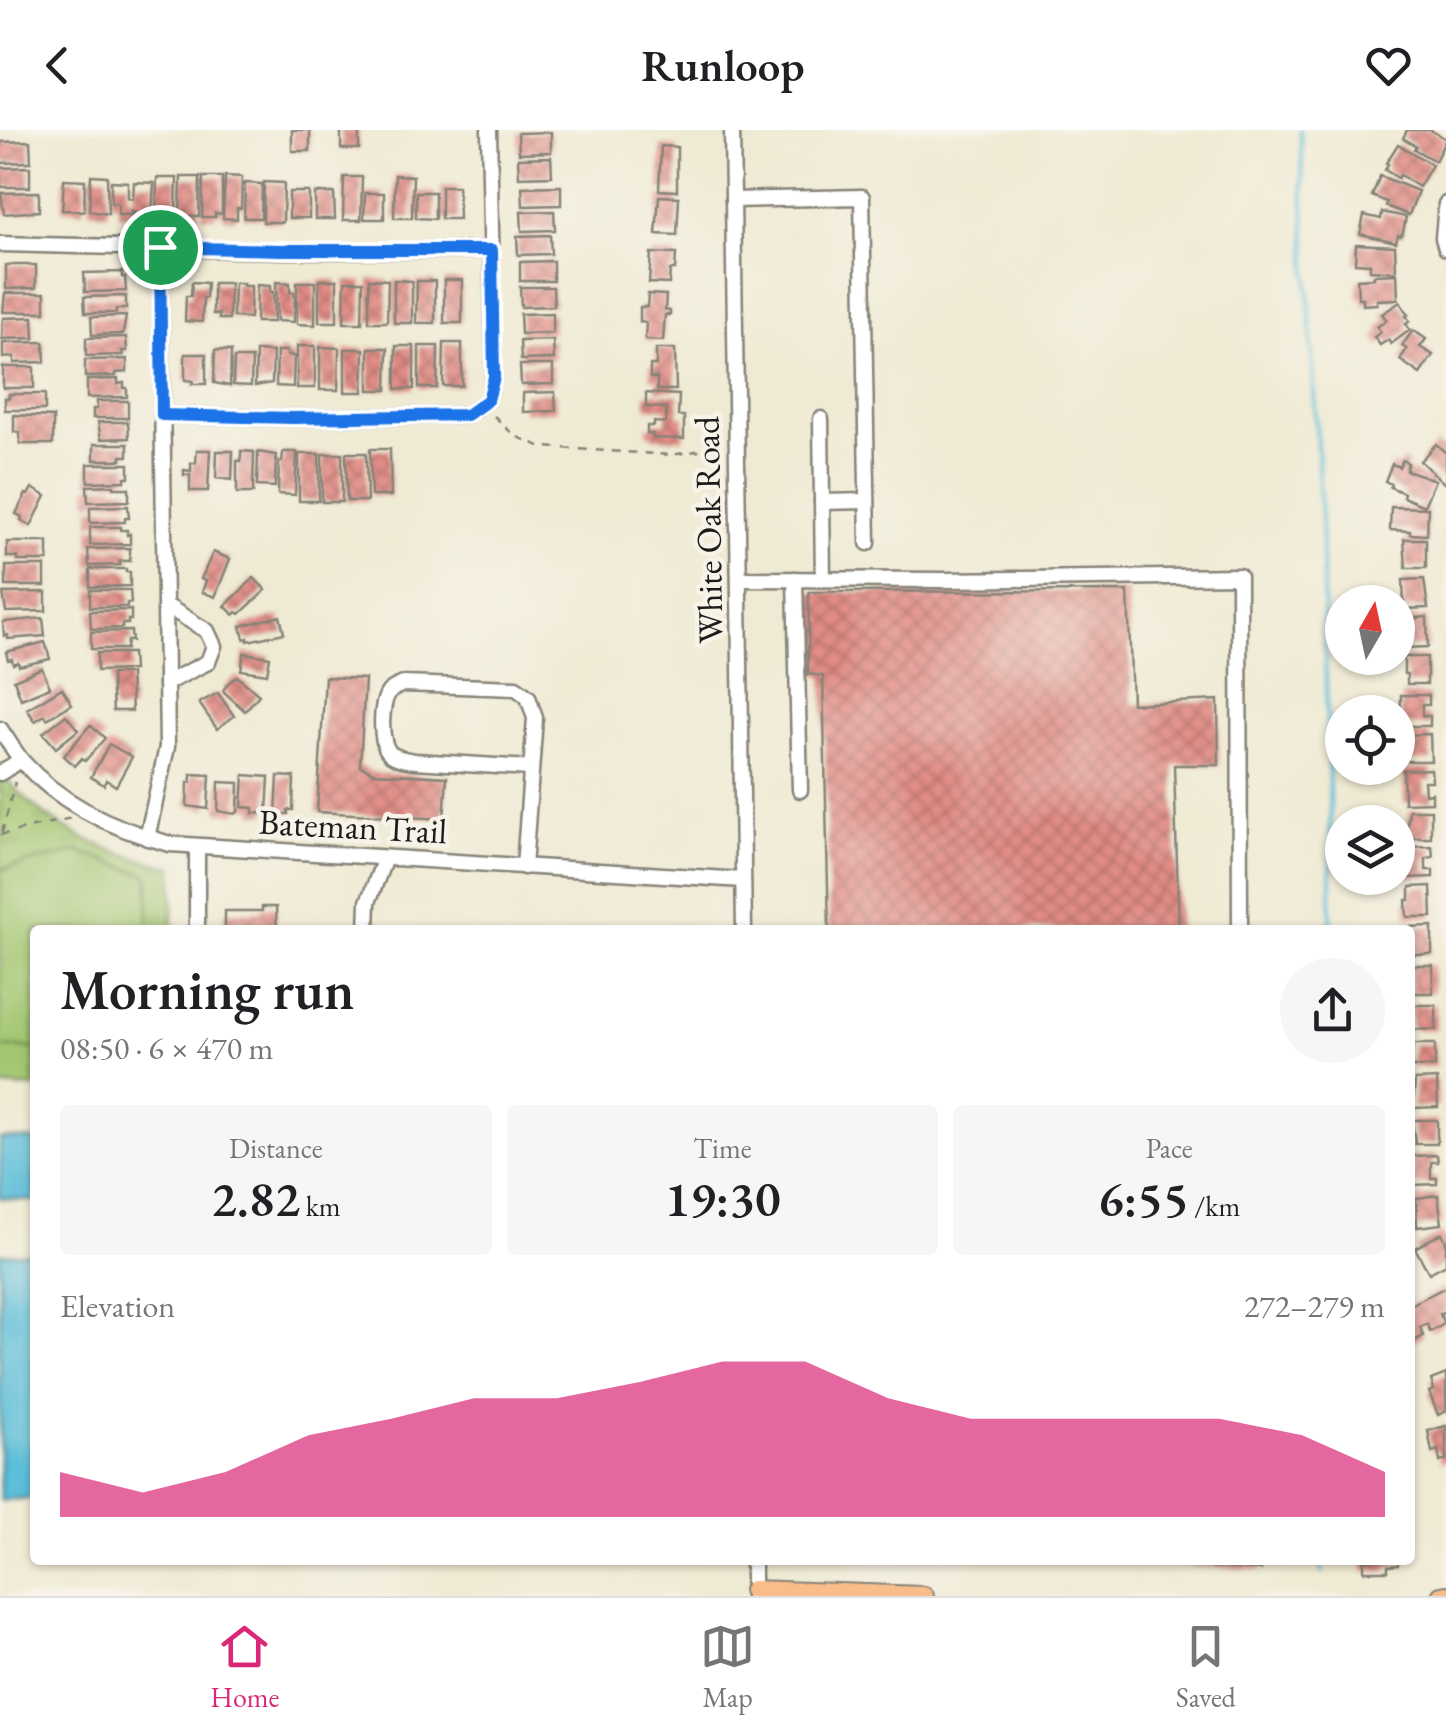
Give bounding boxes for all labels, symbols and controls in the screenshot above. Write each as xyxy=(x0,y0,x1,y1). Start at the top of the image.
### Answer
text: Runloop xyxy=(641,36,805,94)
icon: back xyxy=(30,38,85,93)
icon: heart xyxy=(1361,38,1416,93)
pin xyxy=(118,205,203,290)
icon: arrive xyxy=(133,220,188,275)
street label: White Oak Road xyxy=(684,416,732,644)
north arrow xyxy=(1325,585,1415,675)
map controls xyxy=(1325,585,1415,895)
button: locate xyxy=(1325,695,1415,785)
street label: Bateman Trail xyxy=(258,799,448,853)
button: layers xyxy=(1325,805,1415,895)
text: Morning run xyxy=(60,954,354,1025)
button: share xyxy=(1280,958,1385,1063)
text: 08:50 · 6 × 470 m xyxy=(60,1027,273,1069)
text: Distance xyxy=(229,1130,323,1166)
text: Time xyxy=(693,1130,752,1166)
text: Pace xyxy=(1146,1130,1193,1166)
text: 2.82 xyxy=(211,1166,300,1231)
text: 19:30 xyxy=(664,1166,781,1231)
text: 6:55 xyxy=(1098,1166,1189,1231)
text: km xyxy=(300,1188,341,1224)
text: /km xyxy=(1189,1188,1240,1224)
text: Elevation xyxy=(60,1285,175,1327)
text: 272–279 m xyxy=(1244,1285,1385,1327)
tab: Home xyxy=(210,1619,280,1715)
tab: Map xyxy=(700,1619,755,1715)
tab: Saved xyxy=(1176,1619,1236,1715)

